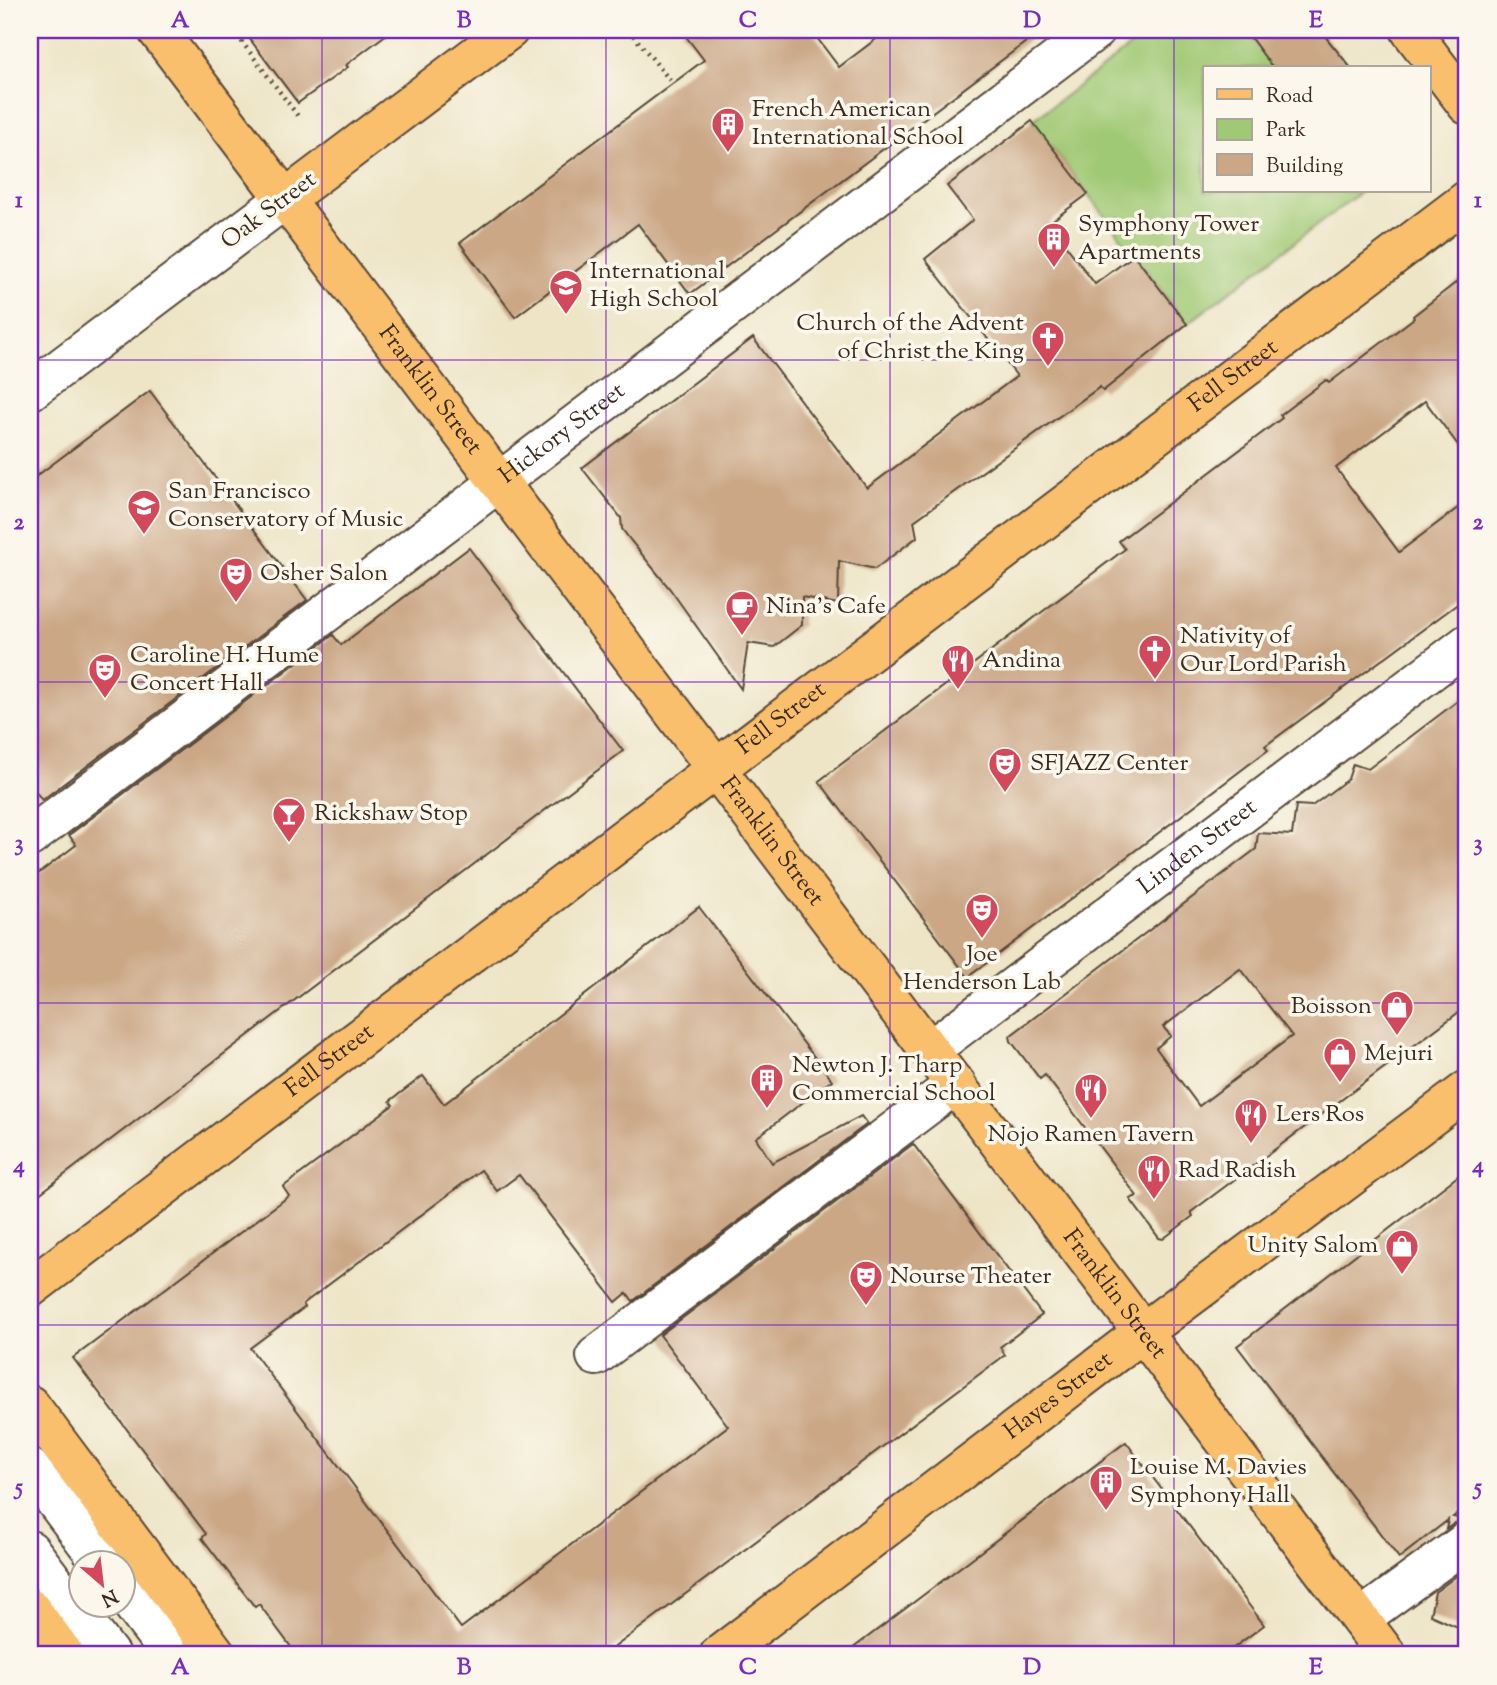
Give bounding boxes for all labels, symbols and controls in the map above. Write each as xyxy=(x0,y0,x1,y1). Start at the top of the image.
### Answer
text: A xyxy=(171,5,190,38)
text: B xyxy=(457,5,472,38)
text: C xyxy=(739,5,757,38)
text: D xyxy=(1023,5,1041,38)
text: E xyxy=(1309,5,1323,38)
legend xyxy=(1203,66,1430,192)
text: Road xyxy=(1266,82,1313,112)
place label: French American International School xyxy=(752,93,964,155)
building icon: French American International School xyxy=(709,105,747,154)
text: Park xyxy=(1266,116,1307,146)
text: Building xyxy=(1266,152,1343,182)
street label: Oak Street xyxy=(214,164,324,258)
text: 1 xyxy=(15,185,23,218)
text: 1 xyxy=(1474,185,1482,218)
place label: Symphony Tower Apartments xyxy=(1078,208,1259,270)
building icon: Symphony Tower Apartments xyxy=(1035,220,1073,269)
place label: International High School xyxy=(590,255,725,317)
school or university icon: International High School xyxy=(547,267,585,316)
place label: Church of the Advent of Christ the King xyxy=(796,307,1024,369)
street label: Franklin Street xyxy=(369,318,490,463)
church icon: Church of the Advent of Christ the King xyxy=(1029,319,1067,368)
street label: Fell Street xyxy=(1182,331,1286,422)
street label: Hickory Street xyxy=(492,375,633,493)
place label: San Francisco Conservatory of Music xyxy=(168,475,404,537)
school or university icon: San Francisco Conservatory of Music xyxy=(125,487,163,536)
text: 2 xyxy=(14,507,25,540)
text: 2 xyxy=(1473,507,1484,540)
theatre icon: Osher Salon xyxy=(217,555,255,604)
place label: Osher Salon xyxy=(260,557,388,591)
cafe icon: Nina's Cafe xyxy=(723,588,761,637)
place label: Nina's Cafe xyxy=(766,590,886,624)
place label: Nativity of Our Lord Parish xyxy=(1180,620,1347,682)
church icon: Nativity of Our Lord Parish xyxy=(1136,632,1174,681)
place label: Caroline H. Hume Concert Hall xyxy=(130,639,319,701)
restaurant icon: Andina xyxy=(939,642,977,691)
place label: Andina xyxy=(982,644,1061,678)
theatre icon: Caroline H. Hume Concert Hall xyxy=(86,651,124,700)
street label: Fell Street xyxy=(730,674,834,764)
theatre icon: SFJAZZ Center xyxy=(986,745,1024,794)
place label: SFJAZZ Center xyxy=(1030,747,1188,781)
street label: Franklin Street xyxy=(711,770,832,914)
street label: Linden Street xyxy=(1131,791,1265,903)
bar icon: Rickshaw Stop xyxy=(270,795,308,844)
place label: Rickshaw Stop xyxy=(314,797,468,831)
text: 3 xyxy=(14,828,24,861)
text: 3 xyxy=(1473,828,1483,861)
theatre icon: Joe Henderson Lab xyxy=(963,891,1001,940)
place label: Joe Henderson Lab xyxy=(903,938,1061,1000)
shop icon: Boisson xyxy=(1378,988,1416,1037)
place label: Boisson xyxy=(1291,990,1372,1024)
street label: Fell Street xyxy=(278,1016,382,1106)
shop icon: Mejuri xyxy=(1321,1035,1359,1084)
place label: Mejuri xyxy=(1364,1037,1433,1071)
place label: Newton J. Tharp Commercial School xyxy=(792,1049,996,1111)
building icon: Newton J. Tharp Commercial School xyxy=(748,1061,786,1110)
restaurant icon: Nojo Ramen Tavern xyxy=(1072,1071,1110,1120)
restaurant icon: Lers Ros xyxy=(1232,1096,1270,1145)
place label: Lers Ros xyxy=(1276,1098,1364,1132)
place label: Nojo Ramen Tavern xyxy=(988,1118,1194,1152)
text: 4 xyxy=(12,1150,25,1183)
text: 4 xyxy=(1471,1150,1484,1183)
restaurant icon: Rad Radish xyxy=(1135,1152,1173,1201)
place label: Rad Radish xyxy=(1178,1154,1297,1188)
street label: Franklin Street xyxy=(1054,1222,1175,1367)
shop icon: Unity Salom xyxy=(1383,1227,1421,1276)
place label: Unity Salom xyxy=(1247,1229,1378,1263)
theatre icon: Nourse Theater xyxy=(847,1258,885,1307)
place label: Nourse Theater xyxy=(890,1260,1052,1294)
street label: Hayes Street xyxy=(997,1344,1120,1449)
place label: Louise M. Davies Symphony Hall xyxy=(1130,1451,1307,1513)
building icon: Louise M. Davies Symphony Hall xyxy=(1087,1463,1125,1512)
text: 5 xyxy=(13,1472,23,1505)
text: 5 xyxy=(1472,1472,1482,1505)
north arrow xyxy=(66,1548,136,1618)
text: N xyxy=(96,1581,122,1612)
text: A xyxy=(171,1652,190,1685)
text: B xyxy=(457,1652,472,1685)
text: C xyxy=(739,1652,757,1685)
text: D xyxy=(1023,1652,1041,1685)
text: E xyxy=(1309,1652,1323,1685)

